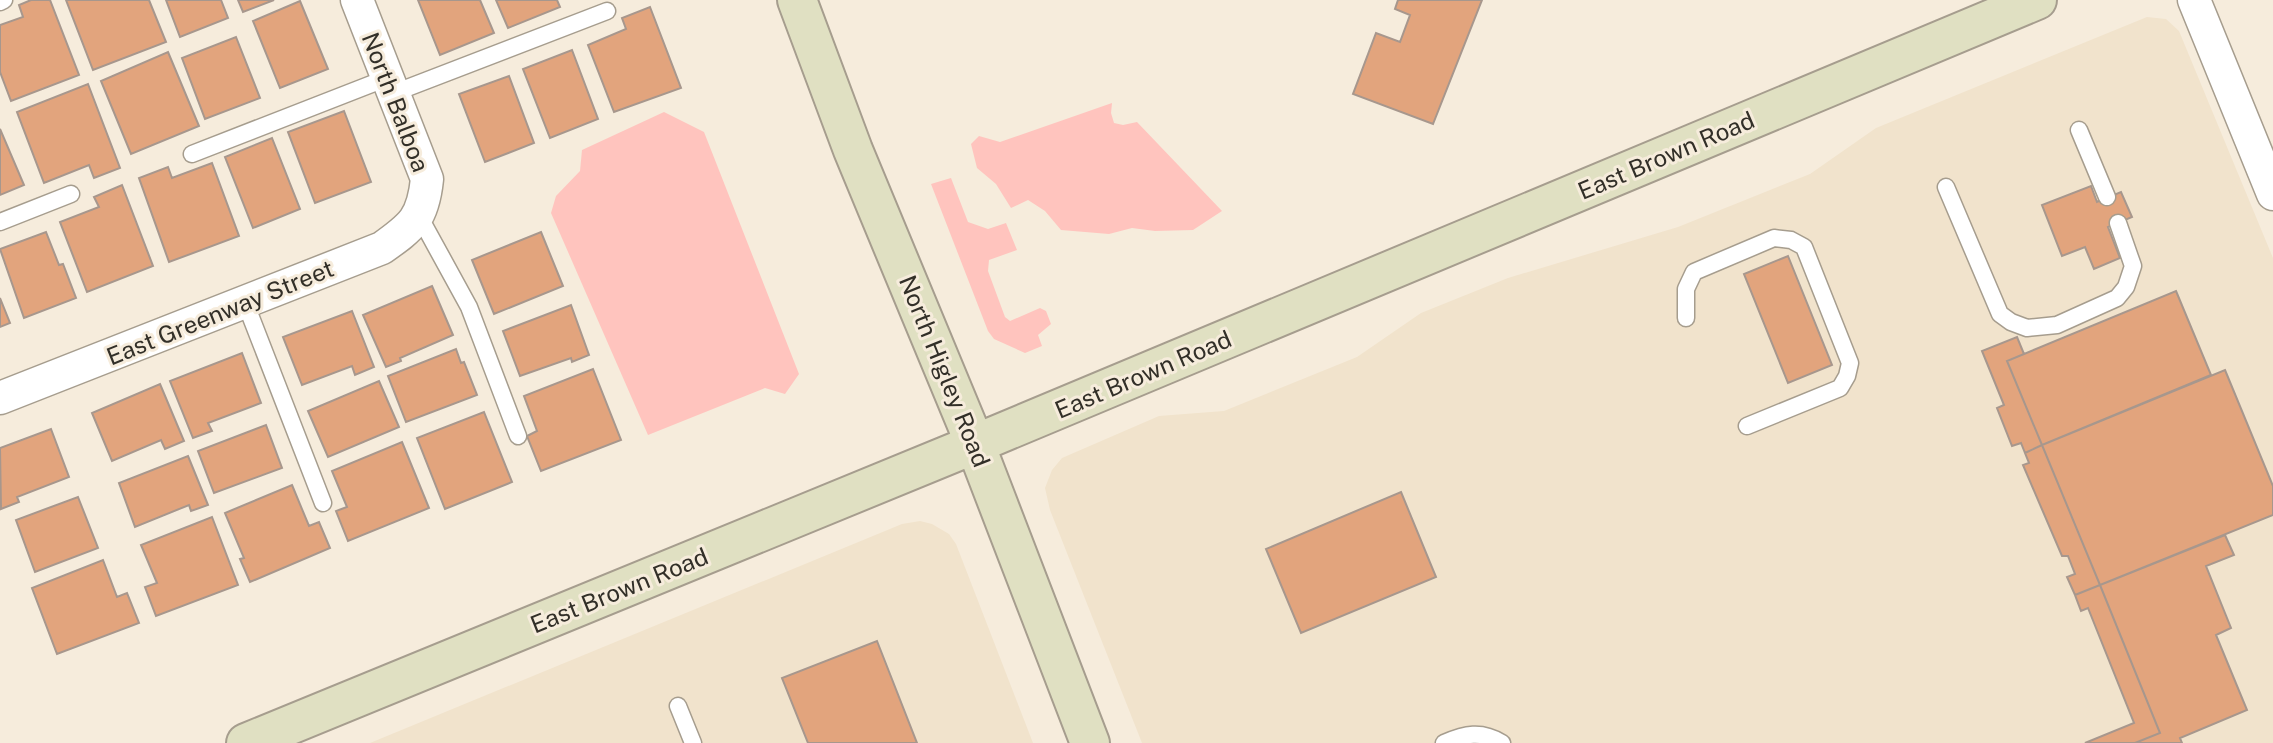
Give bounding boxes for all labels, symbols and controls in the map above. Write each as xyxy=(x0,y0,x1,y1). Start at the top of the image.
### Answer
street label: North Balboa xyxy=(357,28,435,176)
street label: East Brown Road xyxy=(1574,105,1758,205)
street label: East Greenway Street xyxy=(102,254,338,370)
street label: North Higley Road xyxy=(894,271,996,471)
street label: East Brown Road xyxy=(1051,324,1235,424)
street label: East Brown Road xyxy=(526,542,712,638)

